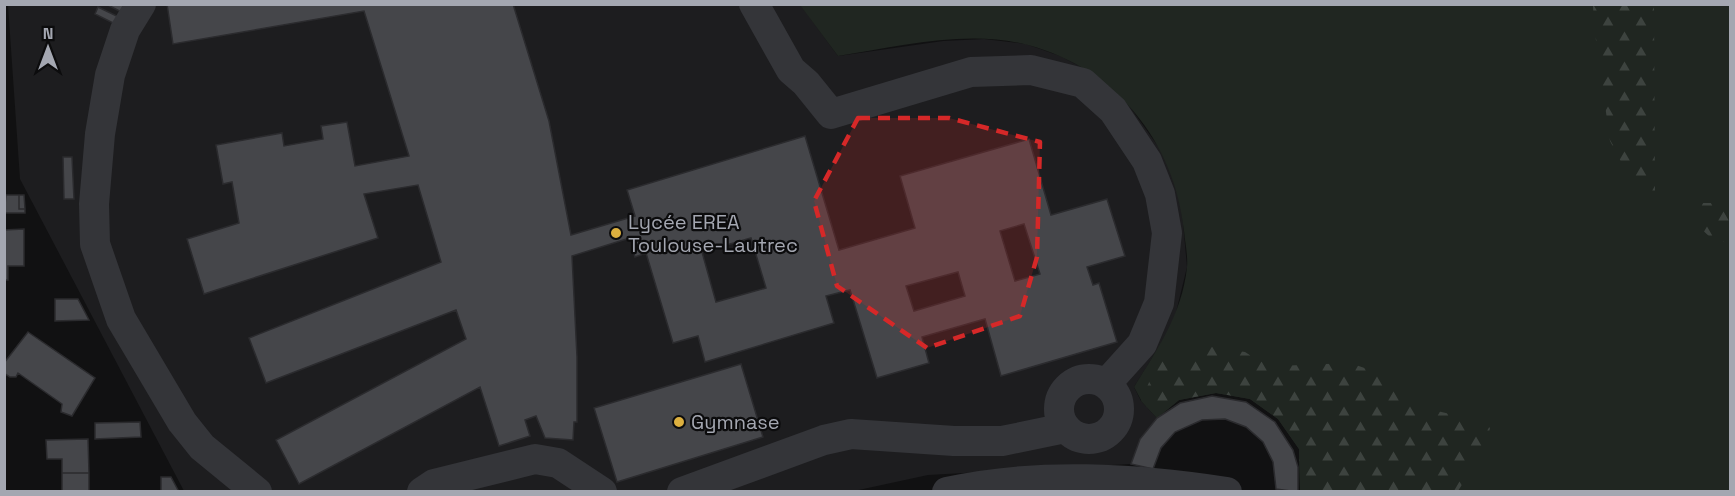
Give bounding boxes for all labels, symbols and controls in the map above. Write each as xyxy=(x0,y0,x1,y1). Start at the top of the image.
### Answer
north arrow xyxy=(18,18,78,78)
text: N xyxy=(43,23,53,44)
place label: Lycée EREA Toulouse-Lautrec xyxy=(628,209,798,258)
marker: Lycée EREA Toulouse-Lautrec xyxy=(609,226,623,240)
place label: Gymnase xyxy=(691,409,780,435)
marker: Gymnase xyxy=(672,415,686,429)

